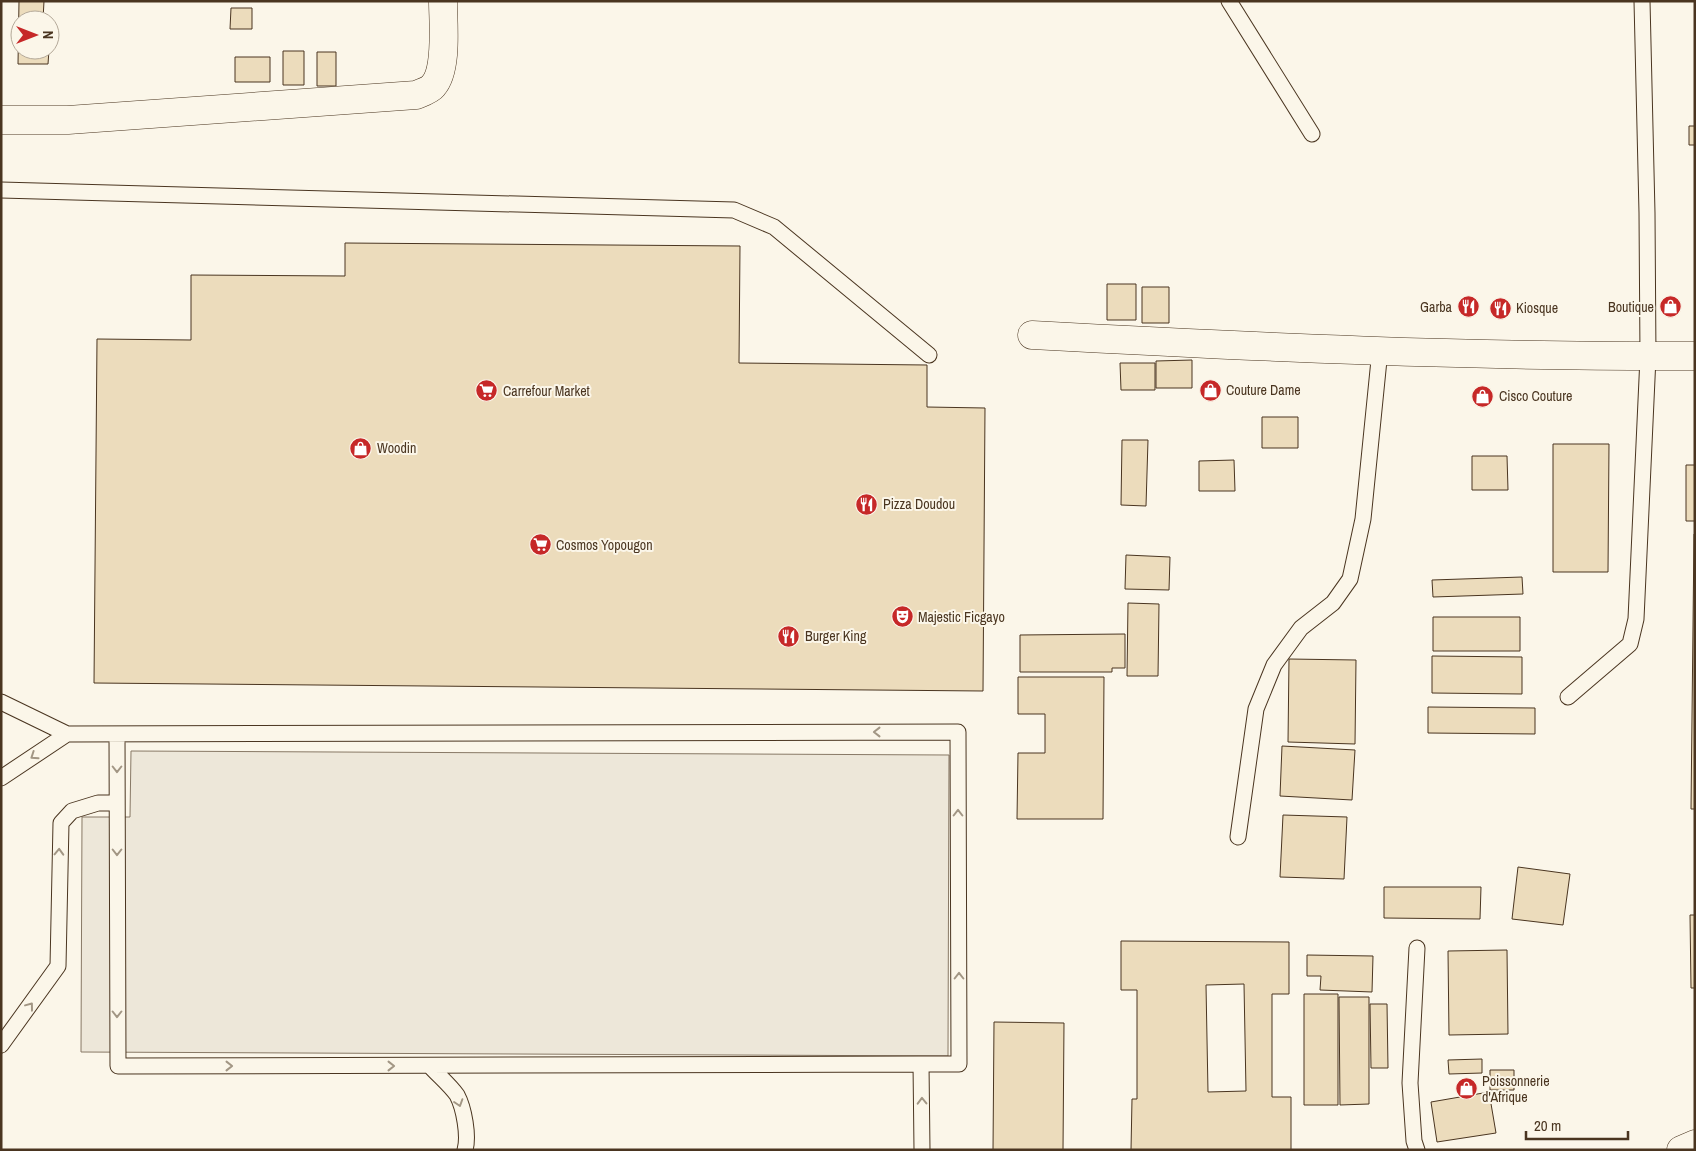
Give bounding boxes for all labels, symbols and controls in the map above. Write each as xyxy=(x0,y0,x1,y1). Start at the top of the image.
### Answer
north arrow xyxy=(10,10,60,60)
text: N xyxy=(39,31,57,39)
restaurant icon: Garba xyxy=(1456,295,1480,319)
shop icon: Boutique xyxy=(1658,295,1682,319)
restaurant icon: Kiosque xyxy=(1488,296,1512,320)
place label: Garba xyxy=(1420,298,1453,316)
place label: Boutique xyxy=(1608,298,1654,316)
place label: Kiosque xyxy=(1516,299,1558,317)
shop icon: Couture Dame xyxy=(1198,378,1222,402)
supermarket icon: Carrefour Market xyxy=(475,379,499,403)
place label: Couture Dame xyxy=(1226,381,1301,399)
place label: Carrefour Market xyxy=(503,382,590,400)
shop icon: Cisco Couture xyxy=(1471,384,1495,408)
place label: Cisco Couture xyxy=(1499,387,1572,405)
shop icon: Woodin xyxy=(349,436,373,460)
place label: Woodin xyxy=(377,439,416,457)
restaurant icon: Pizza Doudou xyxy=(855,492,879,516)
place label: Pizza Doudou xyxy=(883,495,955,513)
supermarket icon: Cosmos Yopougon xyxy=(528,533,552,557)
place label: Cosmos Yopougon xyxy=(556,536,653,554)
theatre icon: Majestic Ficgayo xyxy=(890,605,914,629)
place label: Majestic Ficgayo xyxy=(918,608,1005,626)
restaurant icon: Burger King xyxy=(777,624,801,648)
place label: Burger King xyxy=(805,627,867,645)
one-way arrow xyxy=(873,727,880,737)
one-way arrow xyxy=(30,750,40,759)
one-way arrow xyxy=(112,765,122,773)
one-way arrow xyxy=(953,809,963,817)
one-way arrow xyxy=(54,848,65,856)
one-way arrow xyxy=(112,848,122,856)
one-way arrow xyxy=(954,972,964,980)
one-way arrow xyxy=(24,1002,33,1012)
one-way arrow xyxy=(112,1011,122,1019)
one-way arrow xyxy=(225,1061,233,1071)
one-way arrow xyxy=(388,1061,395,1071)
place label: Poissonnerie d'Afrique xyxy=(1482,1072,1550,1106)
shop icon: Poissonnerie d'Afrique xyxy=(1454,1077,1478,1101)
one-way arrow xyxy=(917,1097,927,1104)
one-way arrow xyxy=(453,1098,463,1107)
scale bar xyxy=(1526,1108,1628,1140)
text: 20 m xyxy=(1534,1115,1561,1136)

